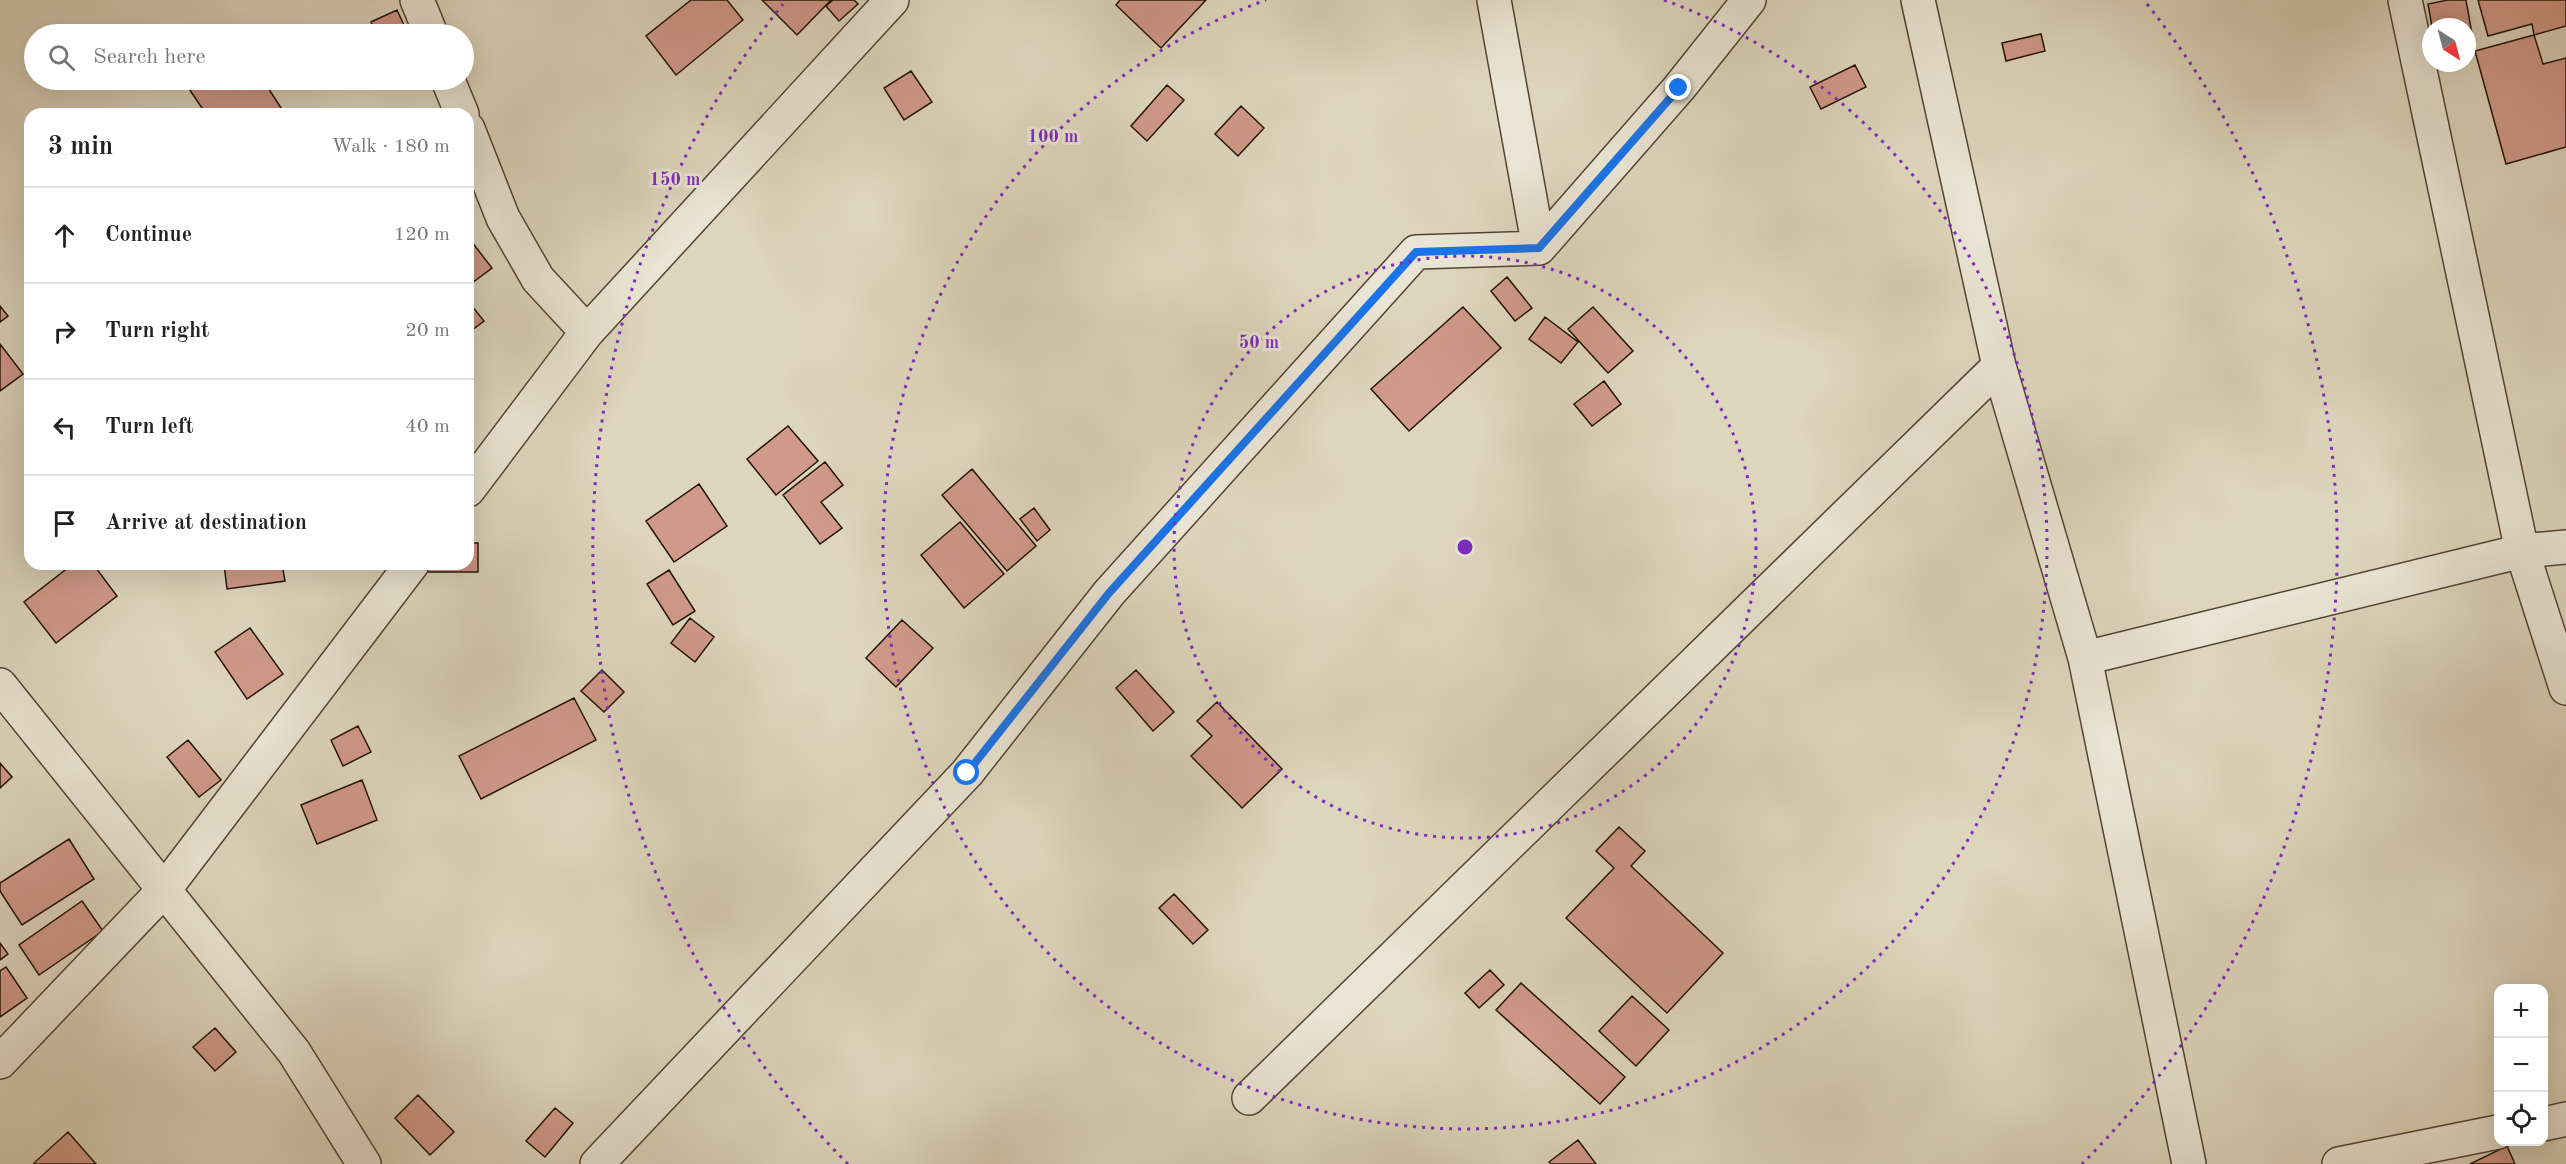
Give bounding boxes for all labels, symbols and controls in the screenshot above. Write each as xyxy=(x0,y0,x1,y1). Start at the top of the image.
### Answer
north arrow xyxy=(2422,18,2476,72)
search box xyxy=(24,24,474,90)
icon: search xyxy=(45,41,78,74)
text: Search here xyxy=(93,46,206,68)
route end xyxy=(1665,74,1691,100)
text: 100 m xyxy=(1028,128,1078,146)
text: 3 min xyxy=(48,134,113,160)
text: Walk · 180 m xyxy=(331,137,450,157)
text: 150 m xyxy=(650,171,700,189)
icon: ahead xyxy=(48,219,81,252)
text: Continue xyxy=(105,224,192,246)
text: 120 m xyxy=(394,225,450,245)
icon: right xyxy=(48,315,81,348)
text: Turn right xyxy=(105,320,209,342)
text: 20 m xyxy=(405,321,450,341)
text: 50 m xyxy=(1239,334,1279,352)
icon: left xyxy=(48,411,81,444)
text: Turn left xyxy=(105,416,194,438)
text: 40 m xyxy=(405,417,450,437)
icon: arrive xyxy=(48,507,81,540)
text: Arrive at destination xyxy=(105,512,307,534)
centre of rings xyxy=(1455,537,1475,557)
route start xyxy=(953,759,979,785)
map controls xyxy=(2494,984,2548,1146)
button: + xyxy=(2494,984,2548,1038)
button: − xyxy=(2494,1038,2548,1092)
button: locate xyxy=(2494,1092,2548,1146)

